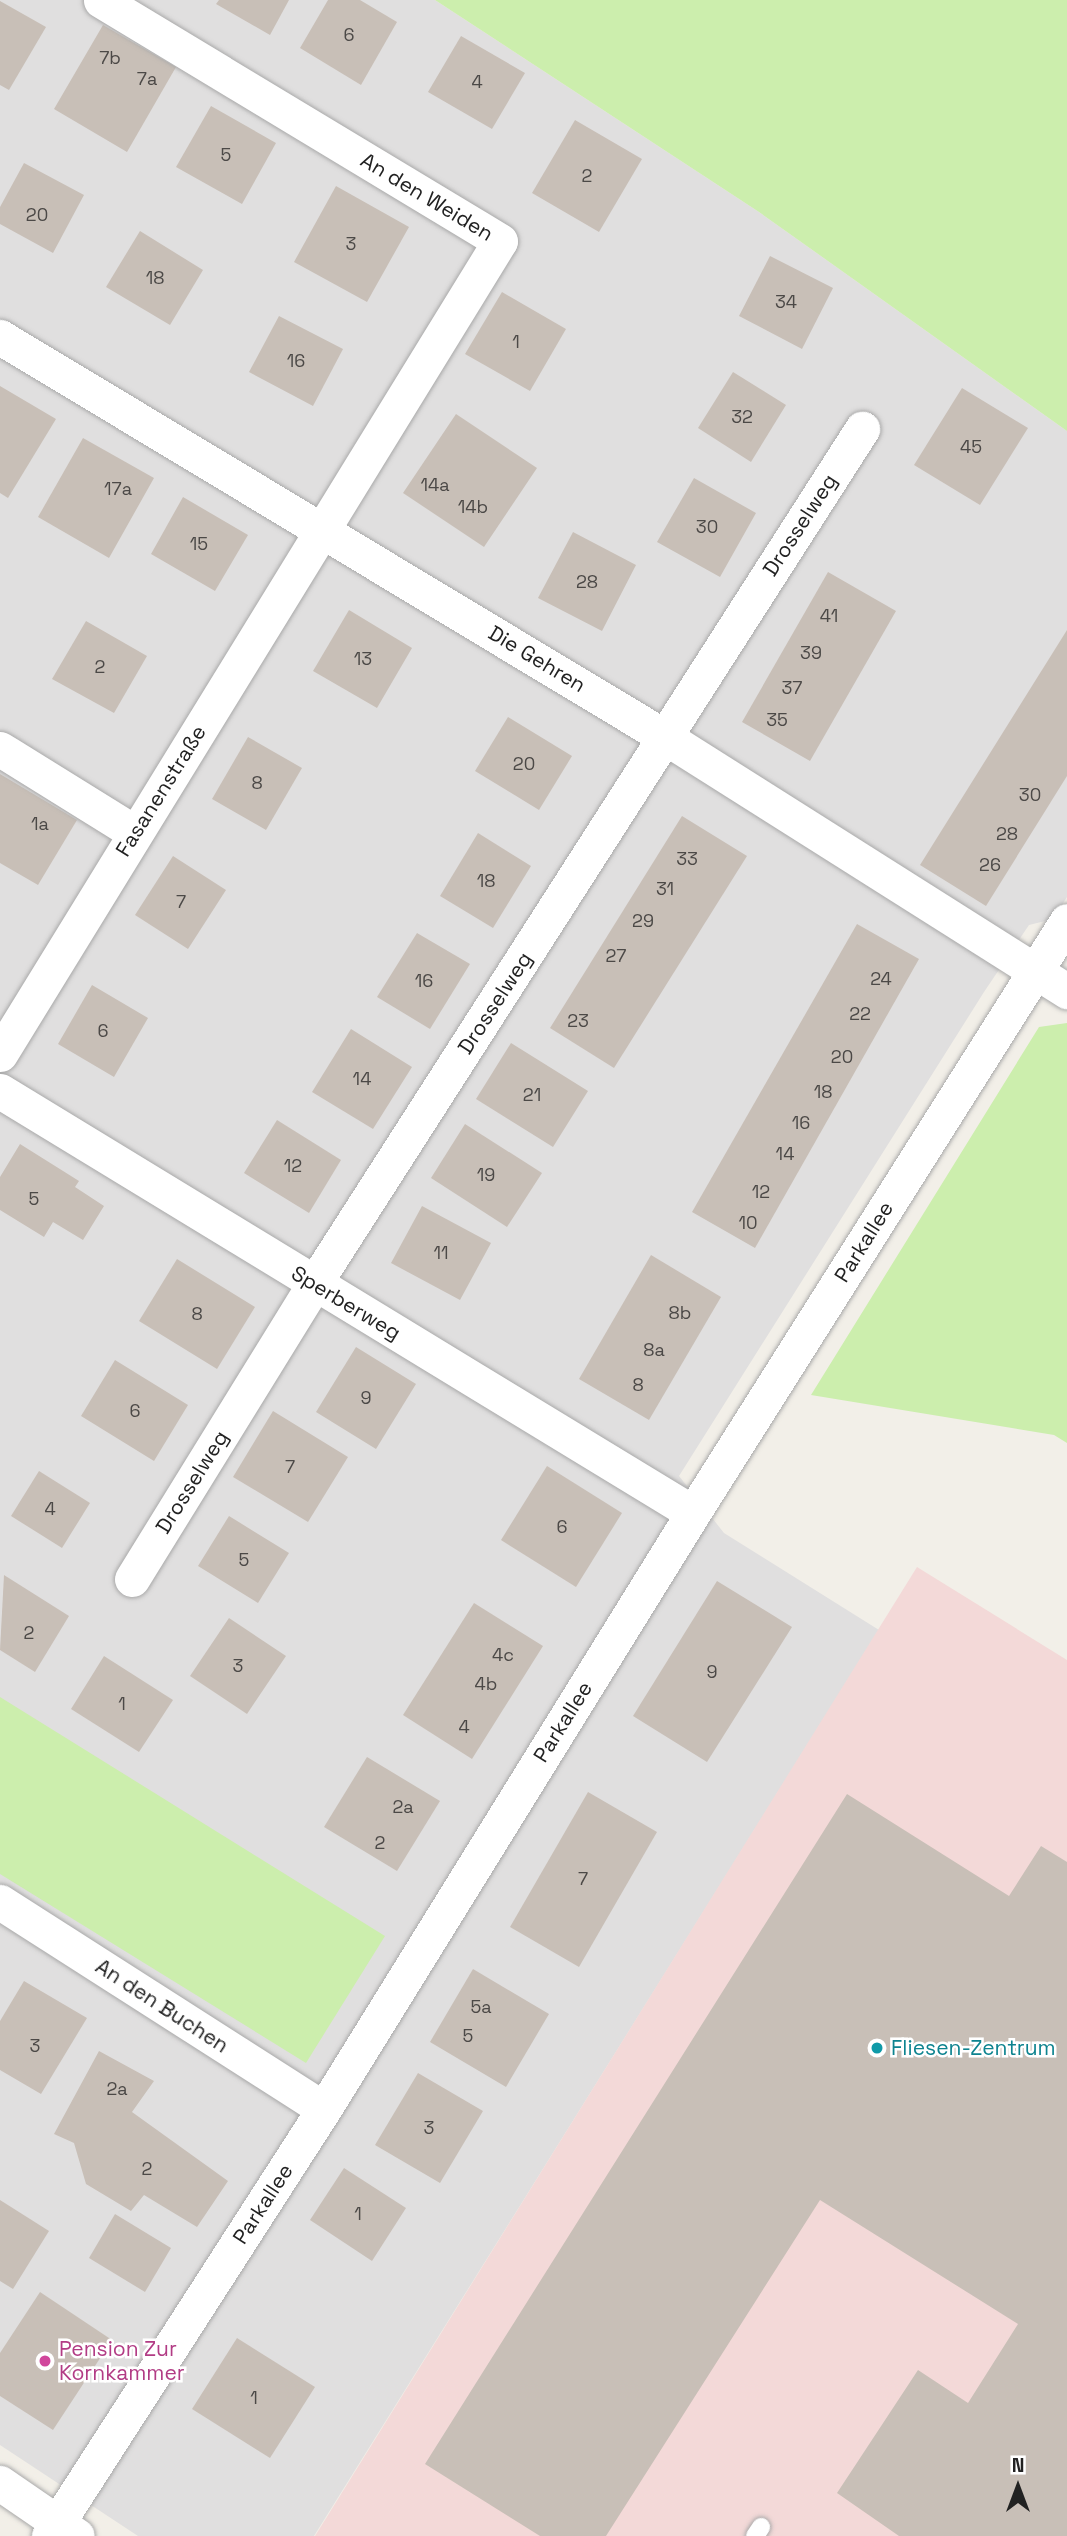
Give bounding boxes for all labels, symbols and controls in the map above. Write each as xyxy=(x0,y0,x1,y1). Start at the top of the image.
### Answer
house number: 6 xyxy=(343,24,355,46)
house number: 7b xyxy=(99,47,121,69)
house number: 7a xyxy=(137,68,157,90)
house number: 4 xyxy=(471,71,483,93)
house number: 5 xyxy=(221,144,231,166)
street label: An den Weiden xyxy=(356,148,498,246)
house number: 2 xyxy=(582,165,592,187)
house number: 20 xyxy=(26,204,48,226)
house number: 3 xyxy=(346,233,356,255)
house number: 18 xyxy=(146,267,164,289)
house number: 34 xyxy=(775,291,797,313)
house number: 1 xyxy=(512,331,520,353)
house number: 16 xyxy=(287,350,305,372)
house number: 32 xyxy=(731,406,753,428)
house number: 45 xyxy=(960,436,982,458)
street label: Drosselweg xyxy=(758,469,842,581)
house number: 14a xyxy=(420,474,450,496)
house number: 17a xyxy=(104,478,132,500)
house number: 14b xyxy=(458,496,488,518)
house number: 30 xyxy=(696,516,718,538)
house number: 15 xyxy=(190,533,208,555)
house number: 28 xyxy=(576,571,598,593)
house number: 41 xyxy=(820,605,838,627)
street label: Die Gehren xyxy=(484,620,590,698)
house number: 39 xyxy=(800,642,822,664)
house number: 13 xyxy=(354,648,372,670)
house number: 2 xyxy=(95,656,105,678)
house number: 37 xyxy=(781,677,803,699)
house number: 35 xyxy=(766,709,788,731)
street label: Fasanenstraße xyxy=(111,721,211,861)
house number: 20 xyxy=(513,753,535,775)
house number: 8 xyxy=(251,772,263,794)
house number: 30 xyxy=(1019,784,1041,806)
house number: 1a xyxy=(31,813,49,835)
house number: 28 xyxy=(996,823,1018,845)
house number: 33 xyxy=(676,848,698,870)
house number: 26 xyxy=(979,854,1001,876)
house number: 18 xyxy=(477,870,495,892)
house number: 31 xyxy=(656,878,674,900)
house number: 7 xyxy=(176,891,186,913)
house number: 29 xyxy=(632,910,654,932)
house number: 27 xyxy=(606,945,626,967)
street label: Drosselweg xyxy=(453,947,537,1059)
house number: 24 xyxy=(870,968,892,990)
house number: 16 xyxy=(415,970,433,992)
house number: 22 xyxy=(849,1003,871,1025)
house number: 23 xyxy=(567,1010,589,1032)
house number: 6 xyxy=(97,1020,109,1042)
house number: 20 xyxy=(831,1046,853,1068)
house number: 14 xyxy=(353,1068,371,1090)
house number: 18 xyxy=(814,1081,832,1103)
house number: 21 xyxy=(523,1084,541,1106)
house number: 16 xyxy=(792,1112,810,1134)
house number: 14 xyxy=(776,1143,794,1165)
house number: 12 xyxy=(284,1155,302,1177)
house number: 19 xyxy=(477,1164,495,1186)
house number: 12 xyxy=(752,1181,770,1203)
house number: 5 xyxy=(29,1188,39,1210)
street label: Parkallee xyxy=(829,1197,899,1287)
house number: 10 xyxy=(738,1212,758,1234)
house number: 11 xyxy=(433,1242,449,1264)
street label: Sperberweg xyxy=(287,1260,405,1346)
house number: 8b xyxy=(669,1302,691,1324)
house number: 8 xyxy=(191,1303,203,1325)
house number: 8a xyxy=(643,1339,665,1361)
house number: 8 xyxy=(632,1374,644,1396)
house number: 9 xyxy=(360,1387,372,1409)
house number: 6 xyxy=(129,1400,141,1422)
street label: Drosselweg xyxy=(150,1426,234,1538)
house number: 7 xyxy=(285,1456,295,1478)
house number: 4 xyxy=(44,1498,56,1520)
house number: 6 xyxy=(556,1516,568,1538)
house number: 5 xyxy=(239,1549,249,1571)
house number: 2 xyxy=(24,1622,34,1644)
house number: 4c xyxy=(492,1644,514,1666)
house number: 3 xyxy=(233,1655,243,1677)
house number: 9 xyxy=(706,1661,718,1683)
house number: 4b xyxy=(475,1673,497,1695)
street label: Parkallee xyxy=(528,1677,598,1767)
house number: 1 xyxy=(118,1693,126,1715)
house number: 4 xyxy=(458,1716,470,1738)
house number: 2a xyxy=(392,1796,414,1818)
house number: 2 xyxy=(375,1832,385,1854)
house number: 7 xyxy=(578,1868,588,1890)
street label: An den Buchen xyxy=(91,1954,233,2058)
house number: 5a xyxy=(470,1996,492,2018)
house number: 5 xyxy=(463,2025,473,2047)
house number: 3 xyxy=(30,2035,40,2057)
place label: Fliesen-Zentrum xyxy=(891,2035,1056,2061)
marker: Fliesen-Zentrum xyxy=(869,2040,885,2056)
house number: 2a xyxy=(106,2078,128,2100)
house number: 3 xyxy=(424,2117,434,2139)
house number: 2 xyxy=(142,2158,152,2180)
street label: Parkallee xyxy=(228,2159,298,2249)
house number: 1 xyxy=(354,2203,362,2225)
place label: Pension Zur Kornkammer xyxy=(59,2336,185,2386)
marker: Pension Zur Kornkammer xyxy=(37,2353,53,2369)
house number: 1 xyxy=(250,2387,258,2409)
north arrow xyxy=(983,2452,1053,2522)
text: N xyxy=(1012,2453,1024,2478)

